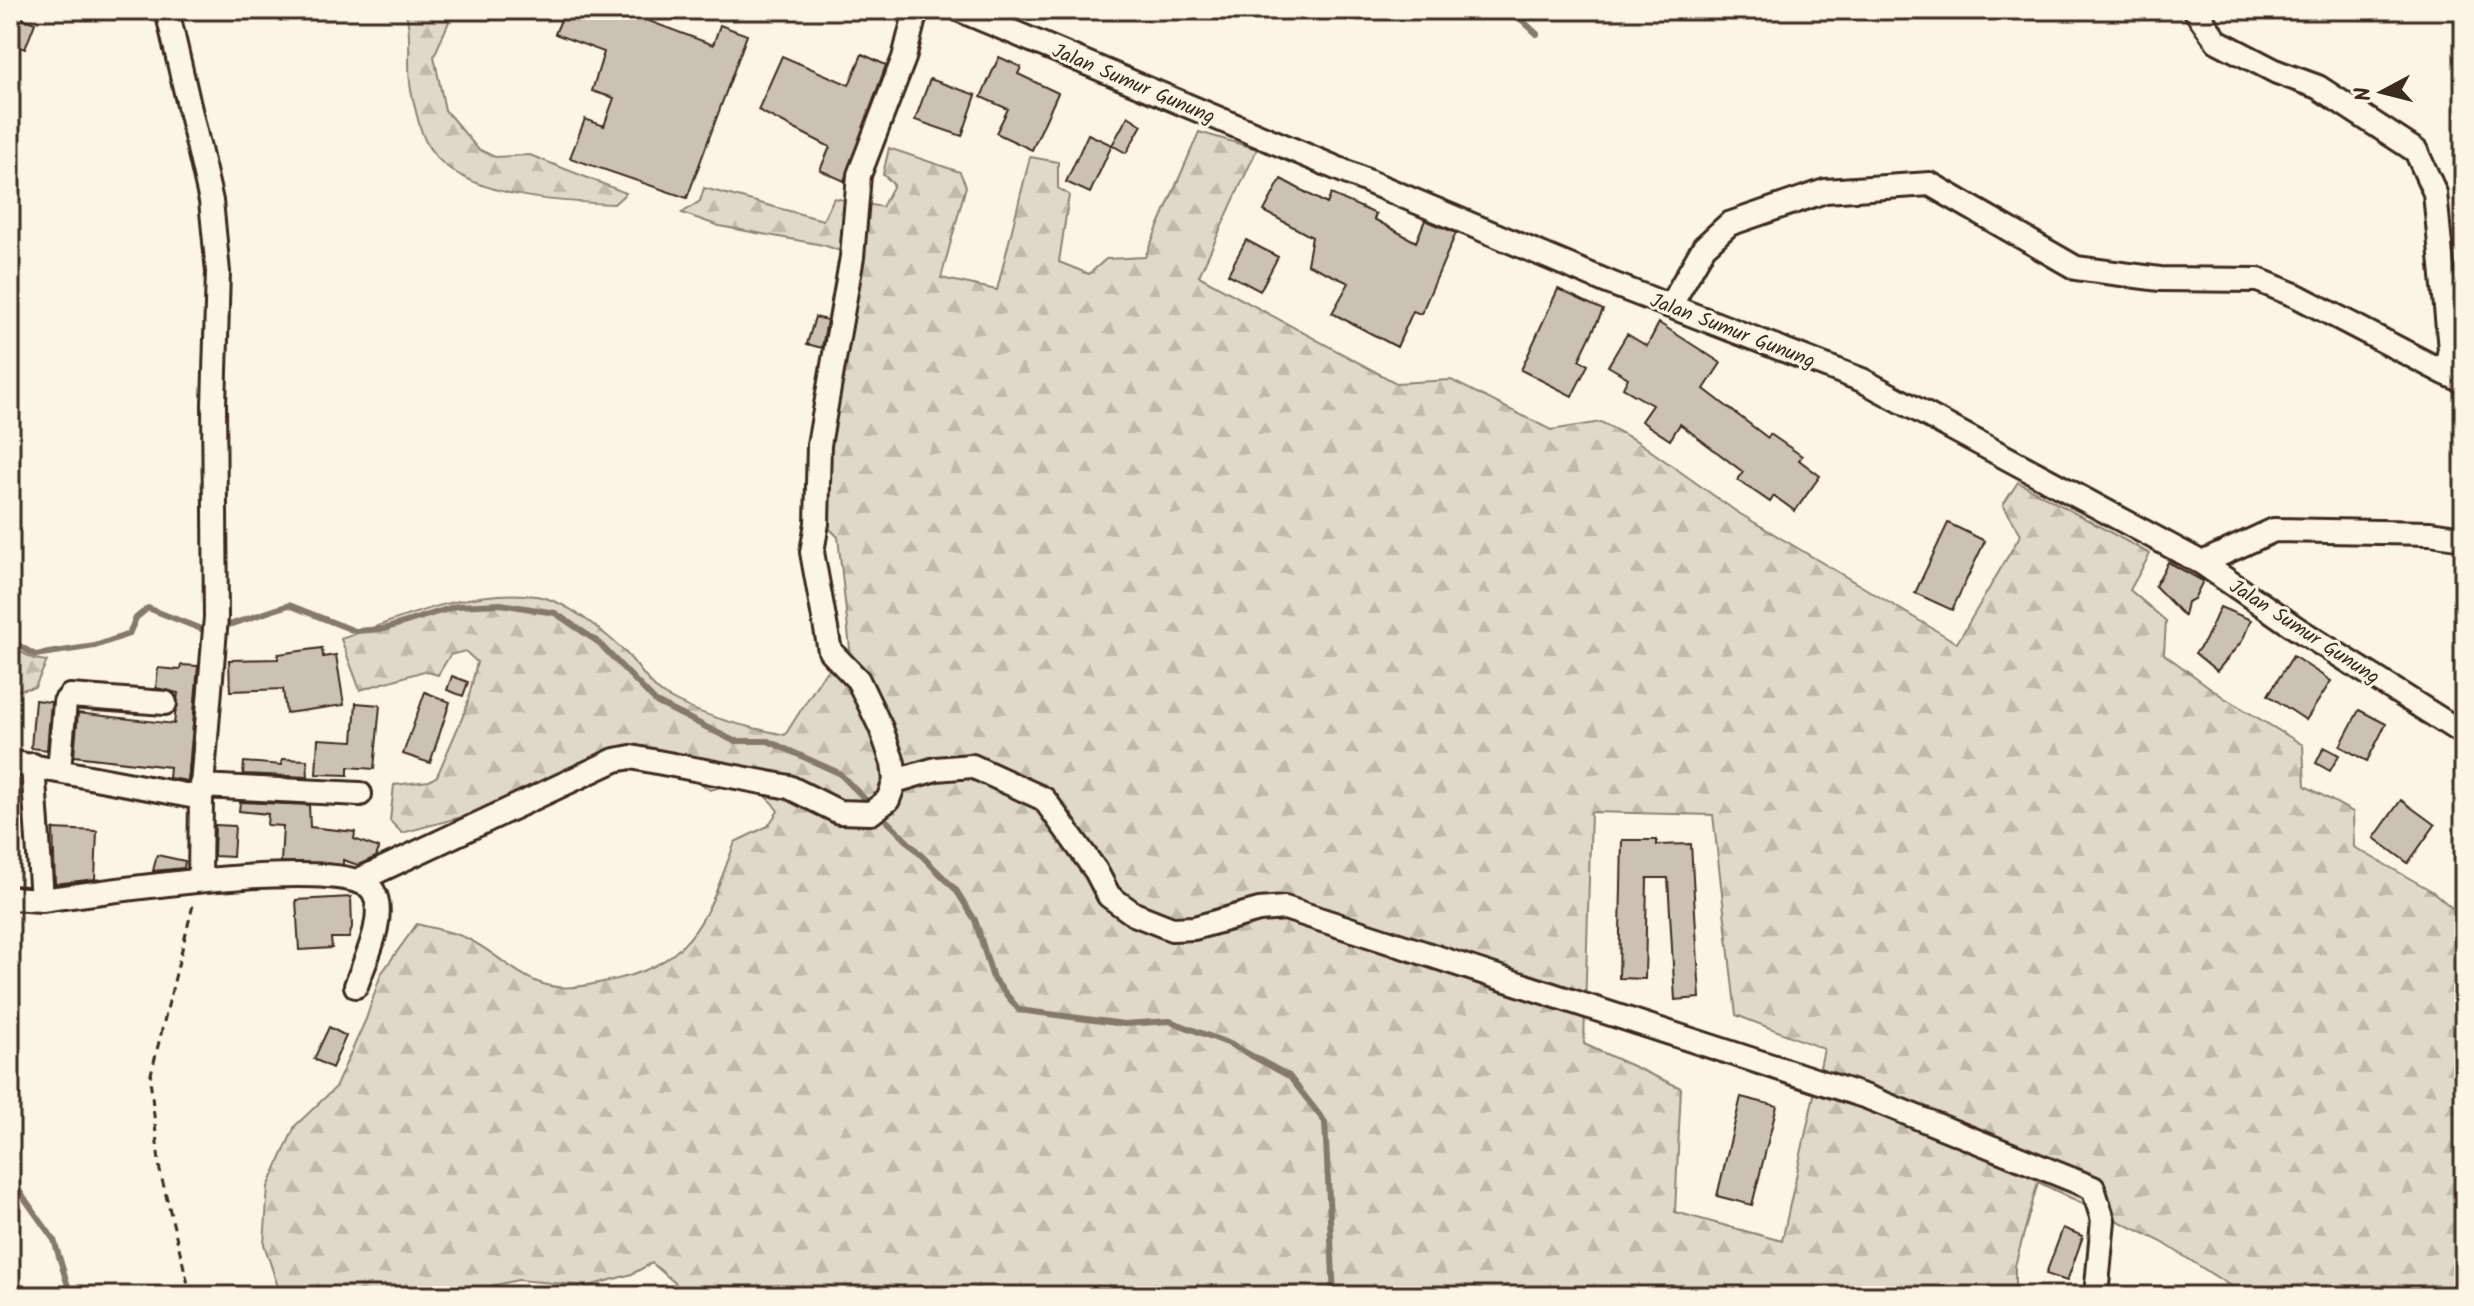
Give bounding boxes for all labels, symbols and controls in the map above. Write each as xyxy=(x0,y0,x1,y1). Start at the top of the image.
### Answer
street label: Jalan Sumur Gunung xyxy=(1047,36,1220,134)
north arrow xyxy=(2342,52,2422,132)
text: N xyxy=(2346,85,2383,103)
street label: Jalan Sumur Gunung xyxy=(1645,286,1819,378)
street label: Jalan Sumur Gunung xyxy=(2222,572,2386,694)

